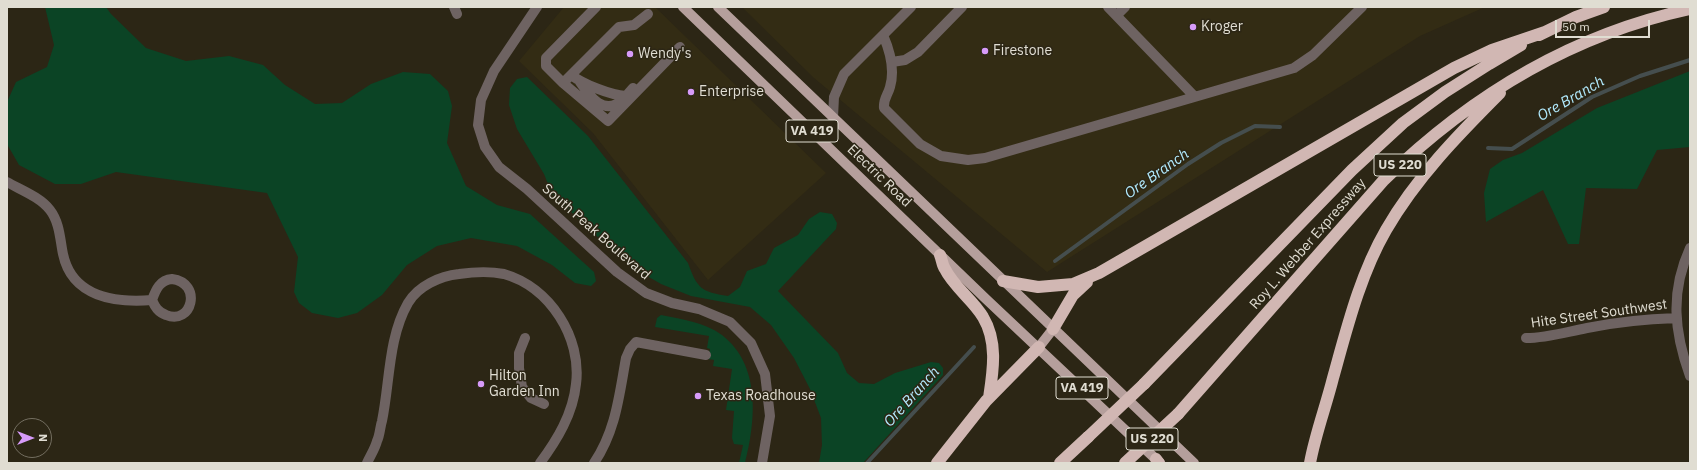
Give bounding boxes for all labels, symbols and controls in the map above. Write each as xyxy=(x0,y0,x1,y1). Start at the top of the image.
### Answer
scale bar xyxy=(1557,12,1652,38)
place label: Kroger xyxy=(1201,19,1243,35)
text: 50 m xyxy=(1562,19,1590,34)
marker: Kroger xyxy=(1188,22,1198,32)
place label: Firestone xyxy=(993,43,1052,59)
place label: Wendy's xyxy=(638,46,691,62)
marker: Firestone xyxy=(980,46,990,56)
marker: Wendy's xyxy=(625,49,635,59)
water label: Ore Branch xyxy=(1534,73,1608,125)
place label: Enterprise xyxy=(699,84,764,100)
marker: Enterprise xyxy=(686,87,696,97)
road number: VA 419 xyxy=(786,120,838,142)
street label: Electric Road xyxy=(843,141,915,211)
water label: Ore Branch xyxy=(1121,145,1193,203)
road number: US 220 xyxy=(1374,154,1426,176)
street label: Roy L. Webber Expressway xyxy=(1246,175,1370,313)
street label: South Peak Boulevard xyxy=(538,180,654,284)
street label: Hite Street Southwest xyxy=(1530,296,1668,332)
water label: Ore Branch xyxy=(880,363,944,431)
place label: Hilton Garden Inn xyxy=(489,368,560,400)
road number: VA 419 xyxy=(1056,377,1108,399)
marker: Hilton Garden Inn xyxy=(476,379,486,389)
place label: Texas Roadhouse xyxy=(706,388,816,404)
marker: Texas Roadhouse xyxy=(693,391,703,401)
north arrow xyxy=(12,418,52,458)
road number: US 220 xyxy=(1126,428,1178,450)
text: N xyxy=(36,434,50,442)

